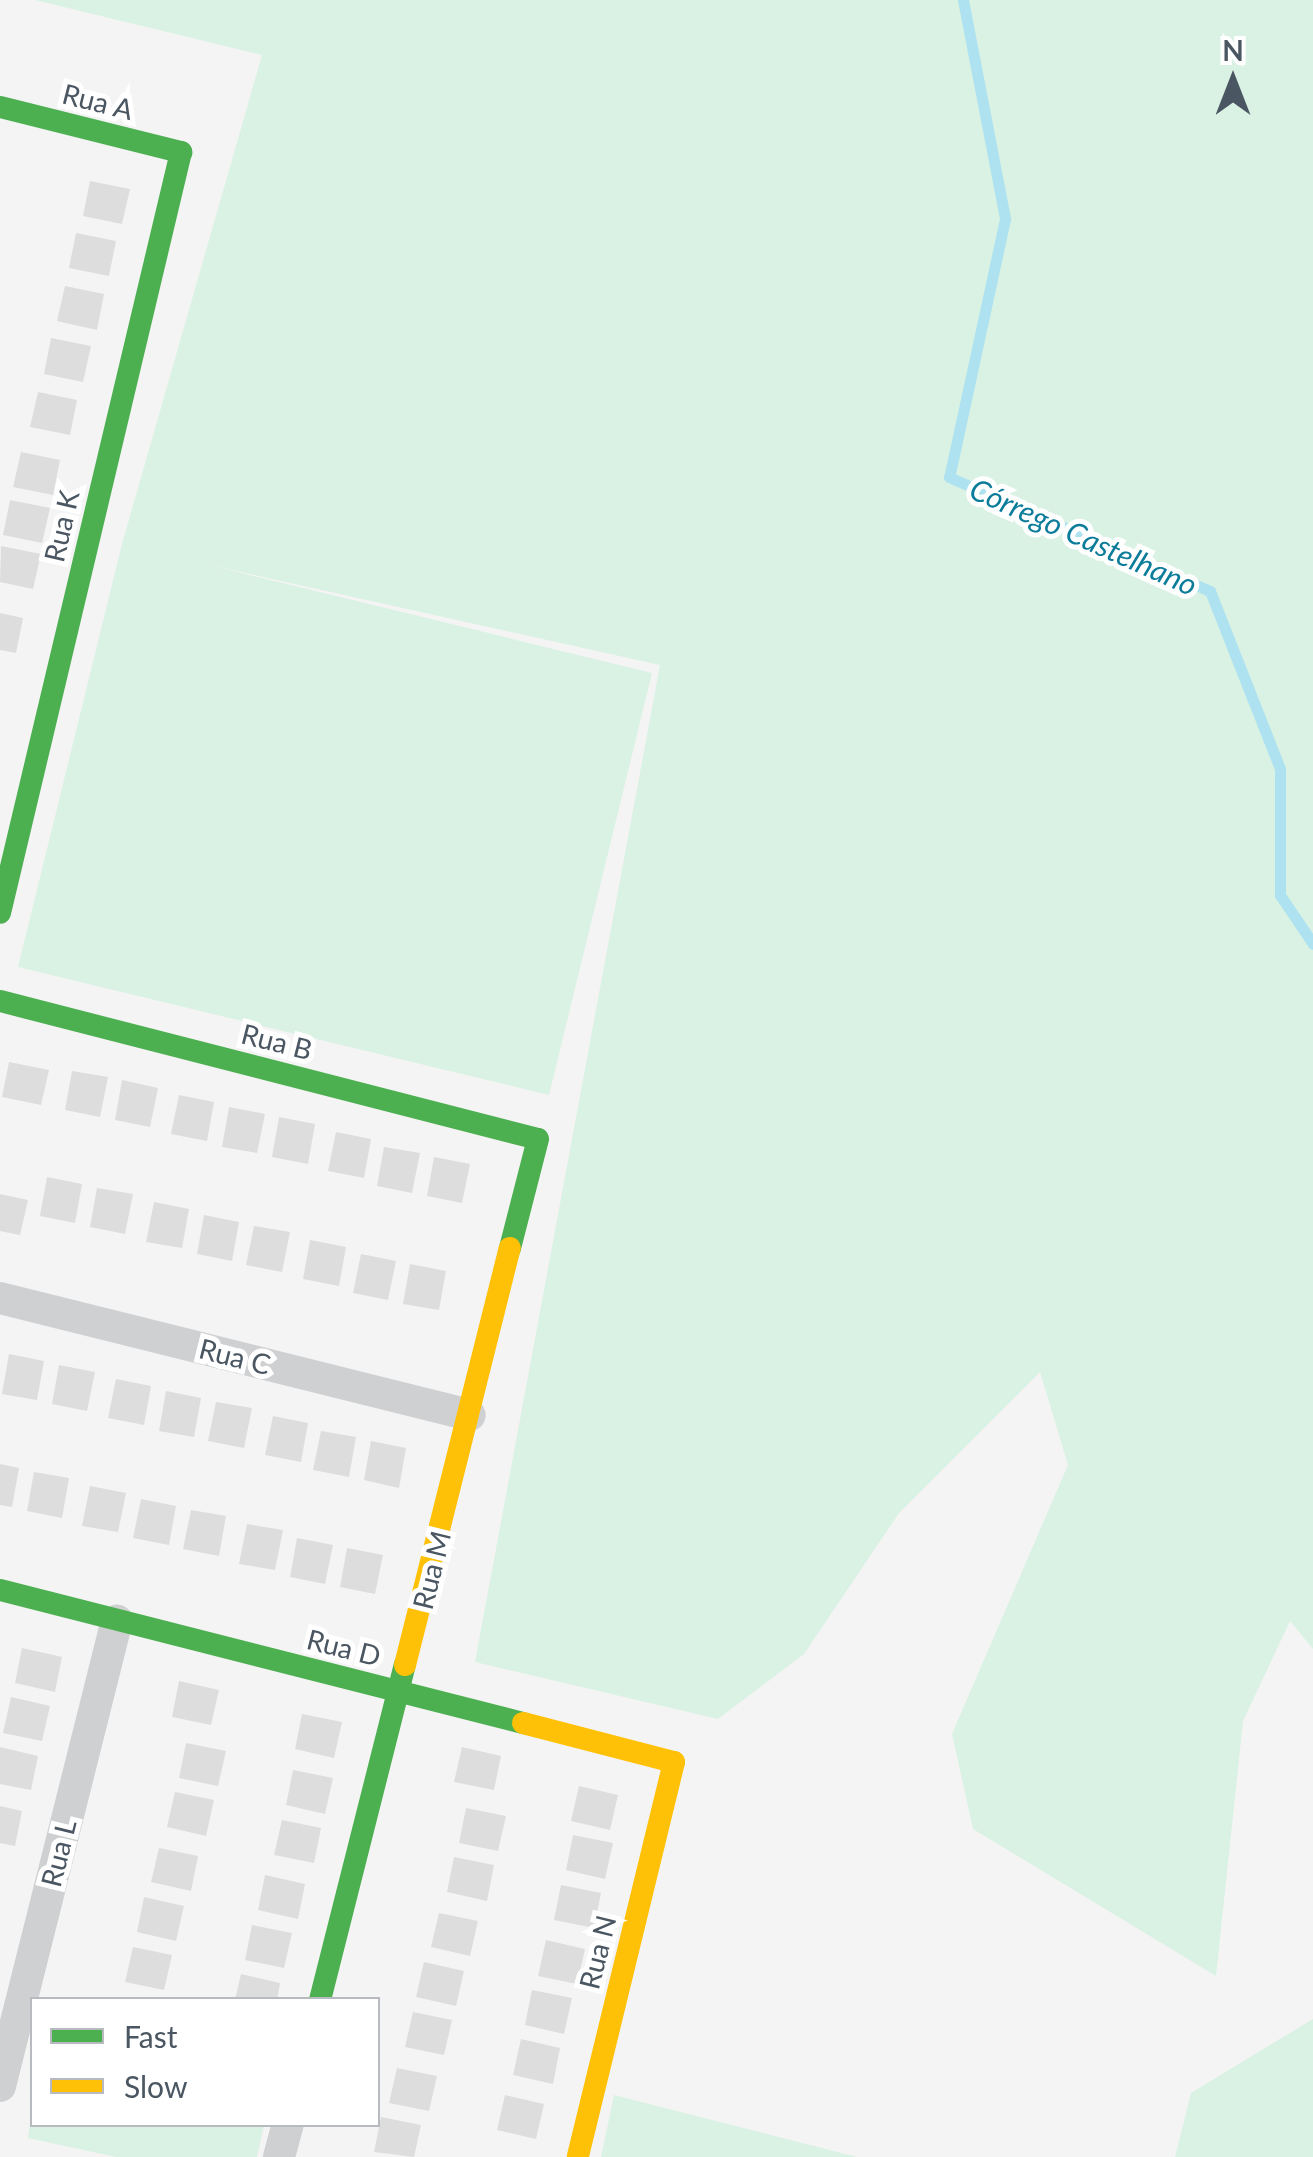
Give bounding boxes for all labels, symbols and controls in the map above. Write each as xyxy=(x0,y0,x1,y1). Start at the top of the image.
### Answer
north arrow xyxy=(1183,30,1283,130)
text: N xyxy=(1222,33,1244,67)
street label: Rua A xyxy=(59,76,137,126)
water label: Córrego Castelhano xyxy=(965,470,1203,602)
street label: Rua K xyxy=(37,487,85,565)
street label: Rua B xyxy=(238,1016,316,1066)
street label: Rua C xyxy=(196,1331,274,1381)
street label: Rua M xyxy=(405,1527,457,1613)
street label: Rua D xyxy=(304,1622,384,1672)
street label: Rua L xyxy=(33,1816,83,1890)
street label: Rua N xyxy=(572,1912,622,1992)
legend xyxy=(30,1997,380,2127)
text: Fast xyxy=(124,2018,178,2054)
text: Slow xyxy=(124,2068,187,2104)

